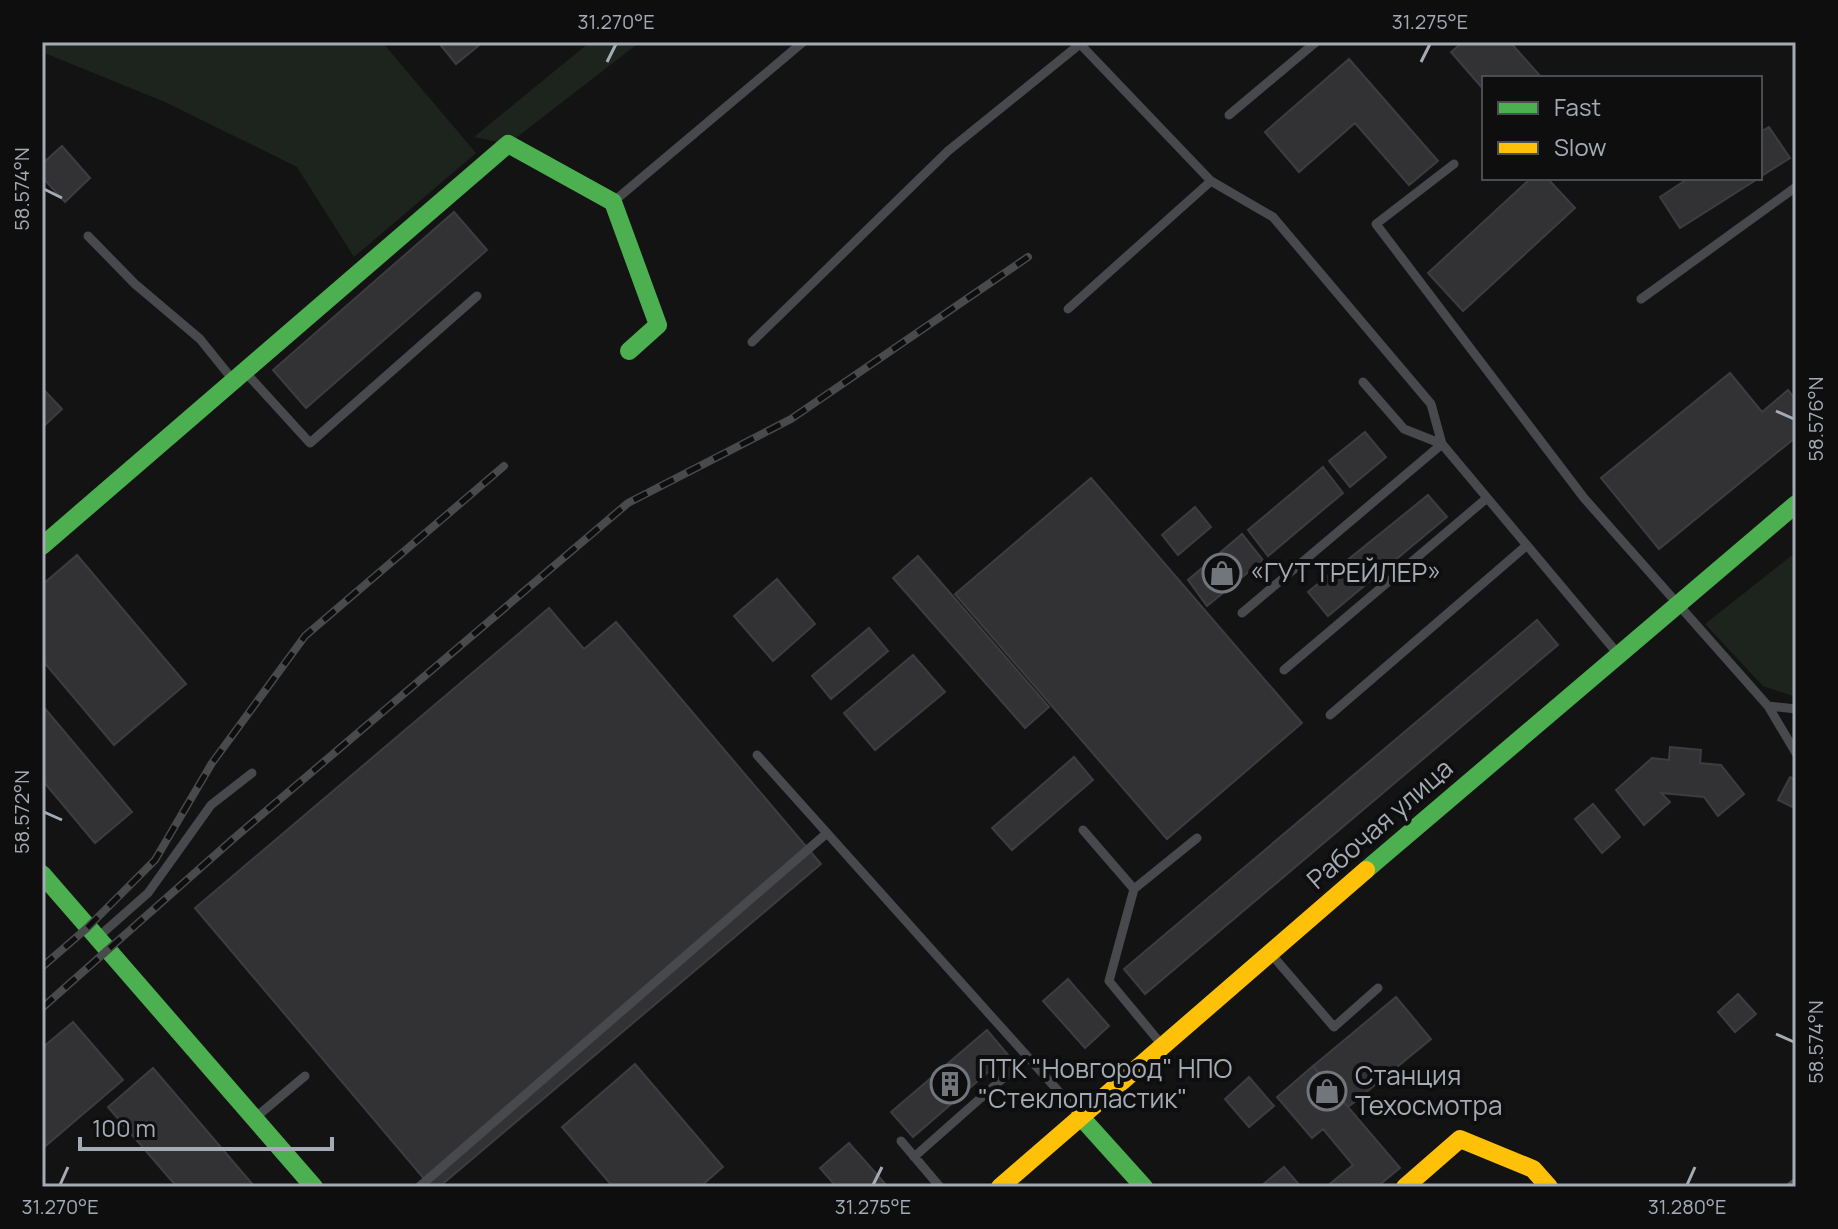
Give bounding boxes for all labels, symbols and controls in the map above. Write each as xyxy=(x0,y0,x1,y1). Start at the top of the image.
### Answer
text: 31.270°E xyxy=(577,8,655,35)
text: 31.275°E xyxy=(1392,8,1468,35)
legend xyxy=(1482,76,1762,180)
text: Fast xyxy=(1554,90,1601,123)
text: Slow xyxy=(1554,130,1607,163)
text: 58.574°N xyxy=(8,147,35,231)
text: 58.576°N xyxy=(1802,377,1829,461)
shop icon: «ГУТ ТРЕЙЛЕР» xyxy=(1201,552,1243,594)
place label: «ГУТ ТРЕЙЛЕР» xyxy=(1250,554,1441,590)
street label: Рабочая улица xyxy=(1299,750,1460,897)
text: 58.572°N xyxy=(8,770,35,854)
text: 58.574°N xyxy=(1802,1000,1829,1084)
place label: ПТК "Новгород" НПО "Стеклопластик" xyxy=(978,1050,1233,1116)
place label: Станция Техосмотра xyxy=(1355,1057,1502,1123)
building icon: ПТК "Новгород" НПО "Стеклопластик" xyxy=(929,1063,971,1105)
shop icon: Станция Техосмотра xyxy=(1306,1070,1348,1112)
scale bar xyxy=(80,1101,332,1151)
text: 100 m xyxy=(92,1111,156,1144)
text: 31.270°E xyxy=(21,1193,99,1220)
text: 31.275°E xyxy=(835,1193,911,1220)
text: 31.280°E xyxy=(1648,1193,1726,1220)

